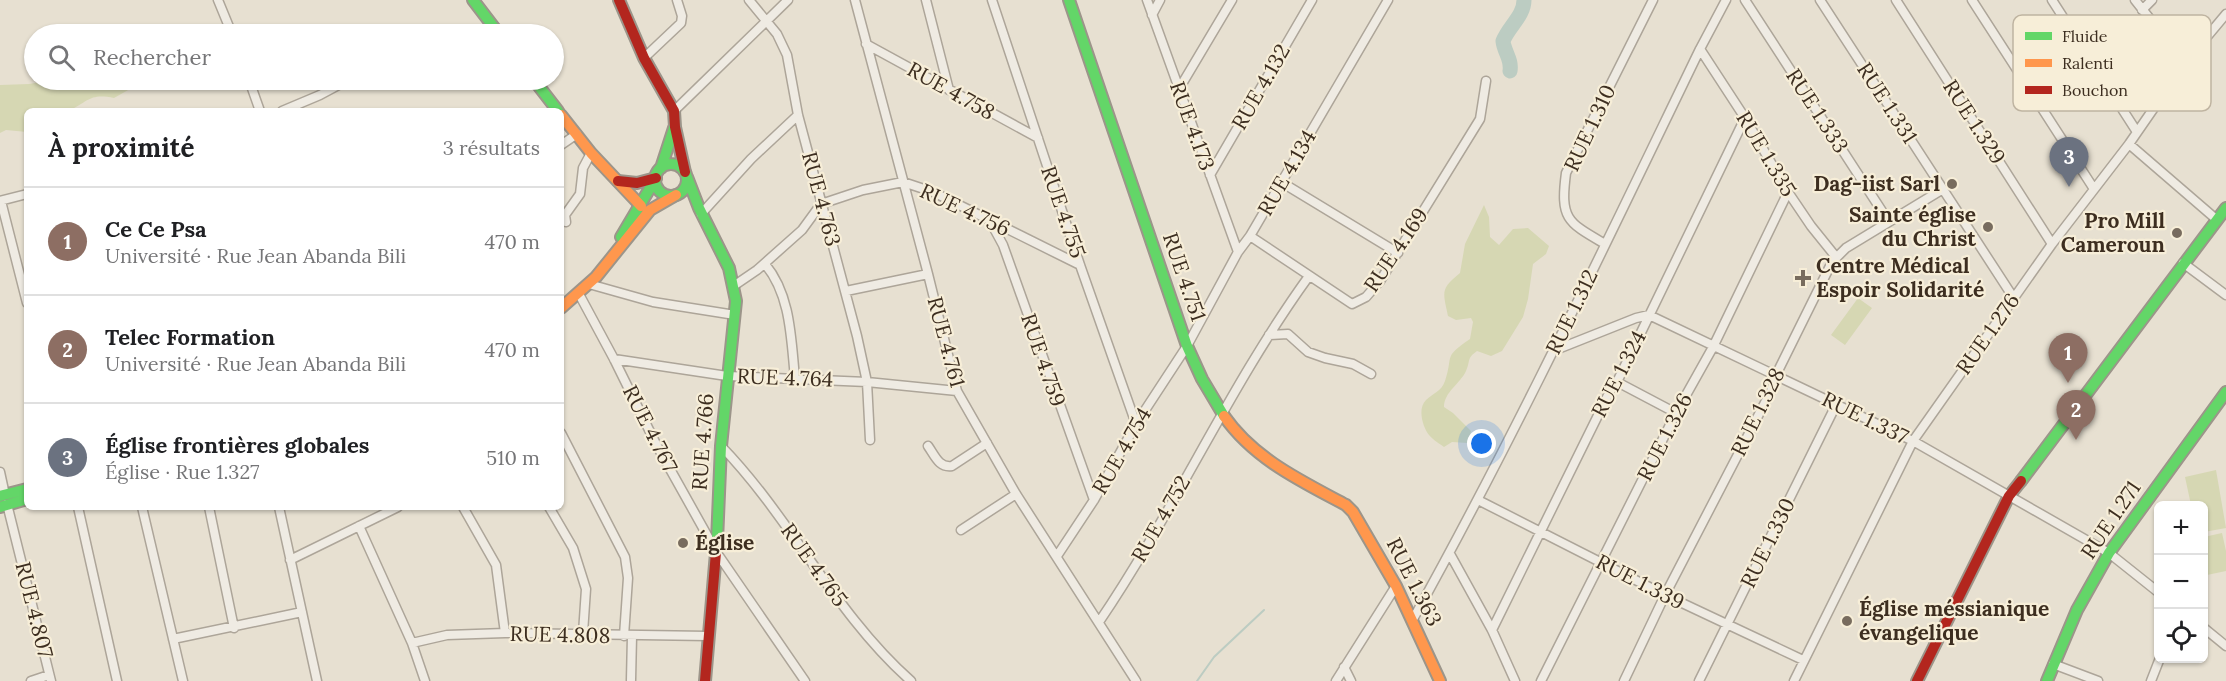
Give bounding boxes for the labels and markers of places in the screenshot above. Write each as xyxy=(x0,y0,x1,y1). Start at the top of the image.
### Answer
pin: 3 xyxy=(2050,138,2088,187)
place label: Dag-iist Sarl xyxy=(1813,170,1940,197)
marker: Dag-iist Sarl xyxy=(1945,177,1959,191)
place label: Sainte église du Christ xyxy=(1849,201,1976,252)
place label: Pro Mill Cameroun xyxy=(2061,207,2165,258)
marker: Sainte église du Christ xyxy=(1981,220,1995,234)
marker: Pro Mill Cameroun xyxy=(2170,226,2184,240)
place label: Centre Médical Espoir Solidarité xyxy=(1816,252,1984,303)
marker: Centre Médical Espoir Solidarité xyxy=(1794,269,1812,287)
pin: 1 xyxy=(2048,334,2088,383)
pin: 2 xyxy=(2056,390,2096,440)
place label: Église xyxy=(695,529,754,556)
marker: Église xyxy=(676,536,690,550)
place label: Église méssianique évangelique xyxy=(1859,595,2049,646)
marker: Église méssianique évangelique xyxy=(1840,614,1854,628)

